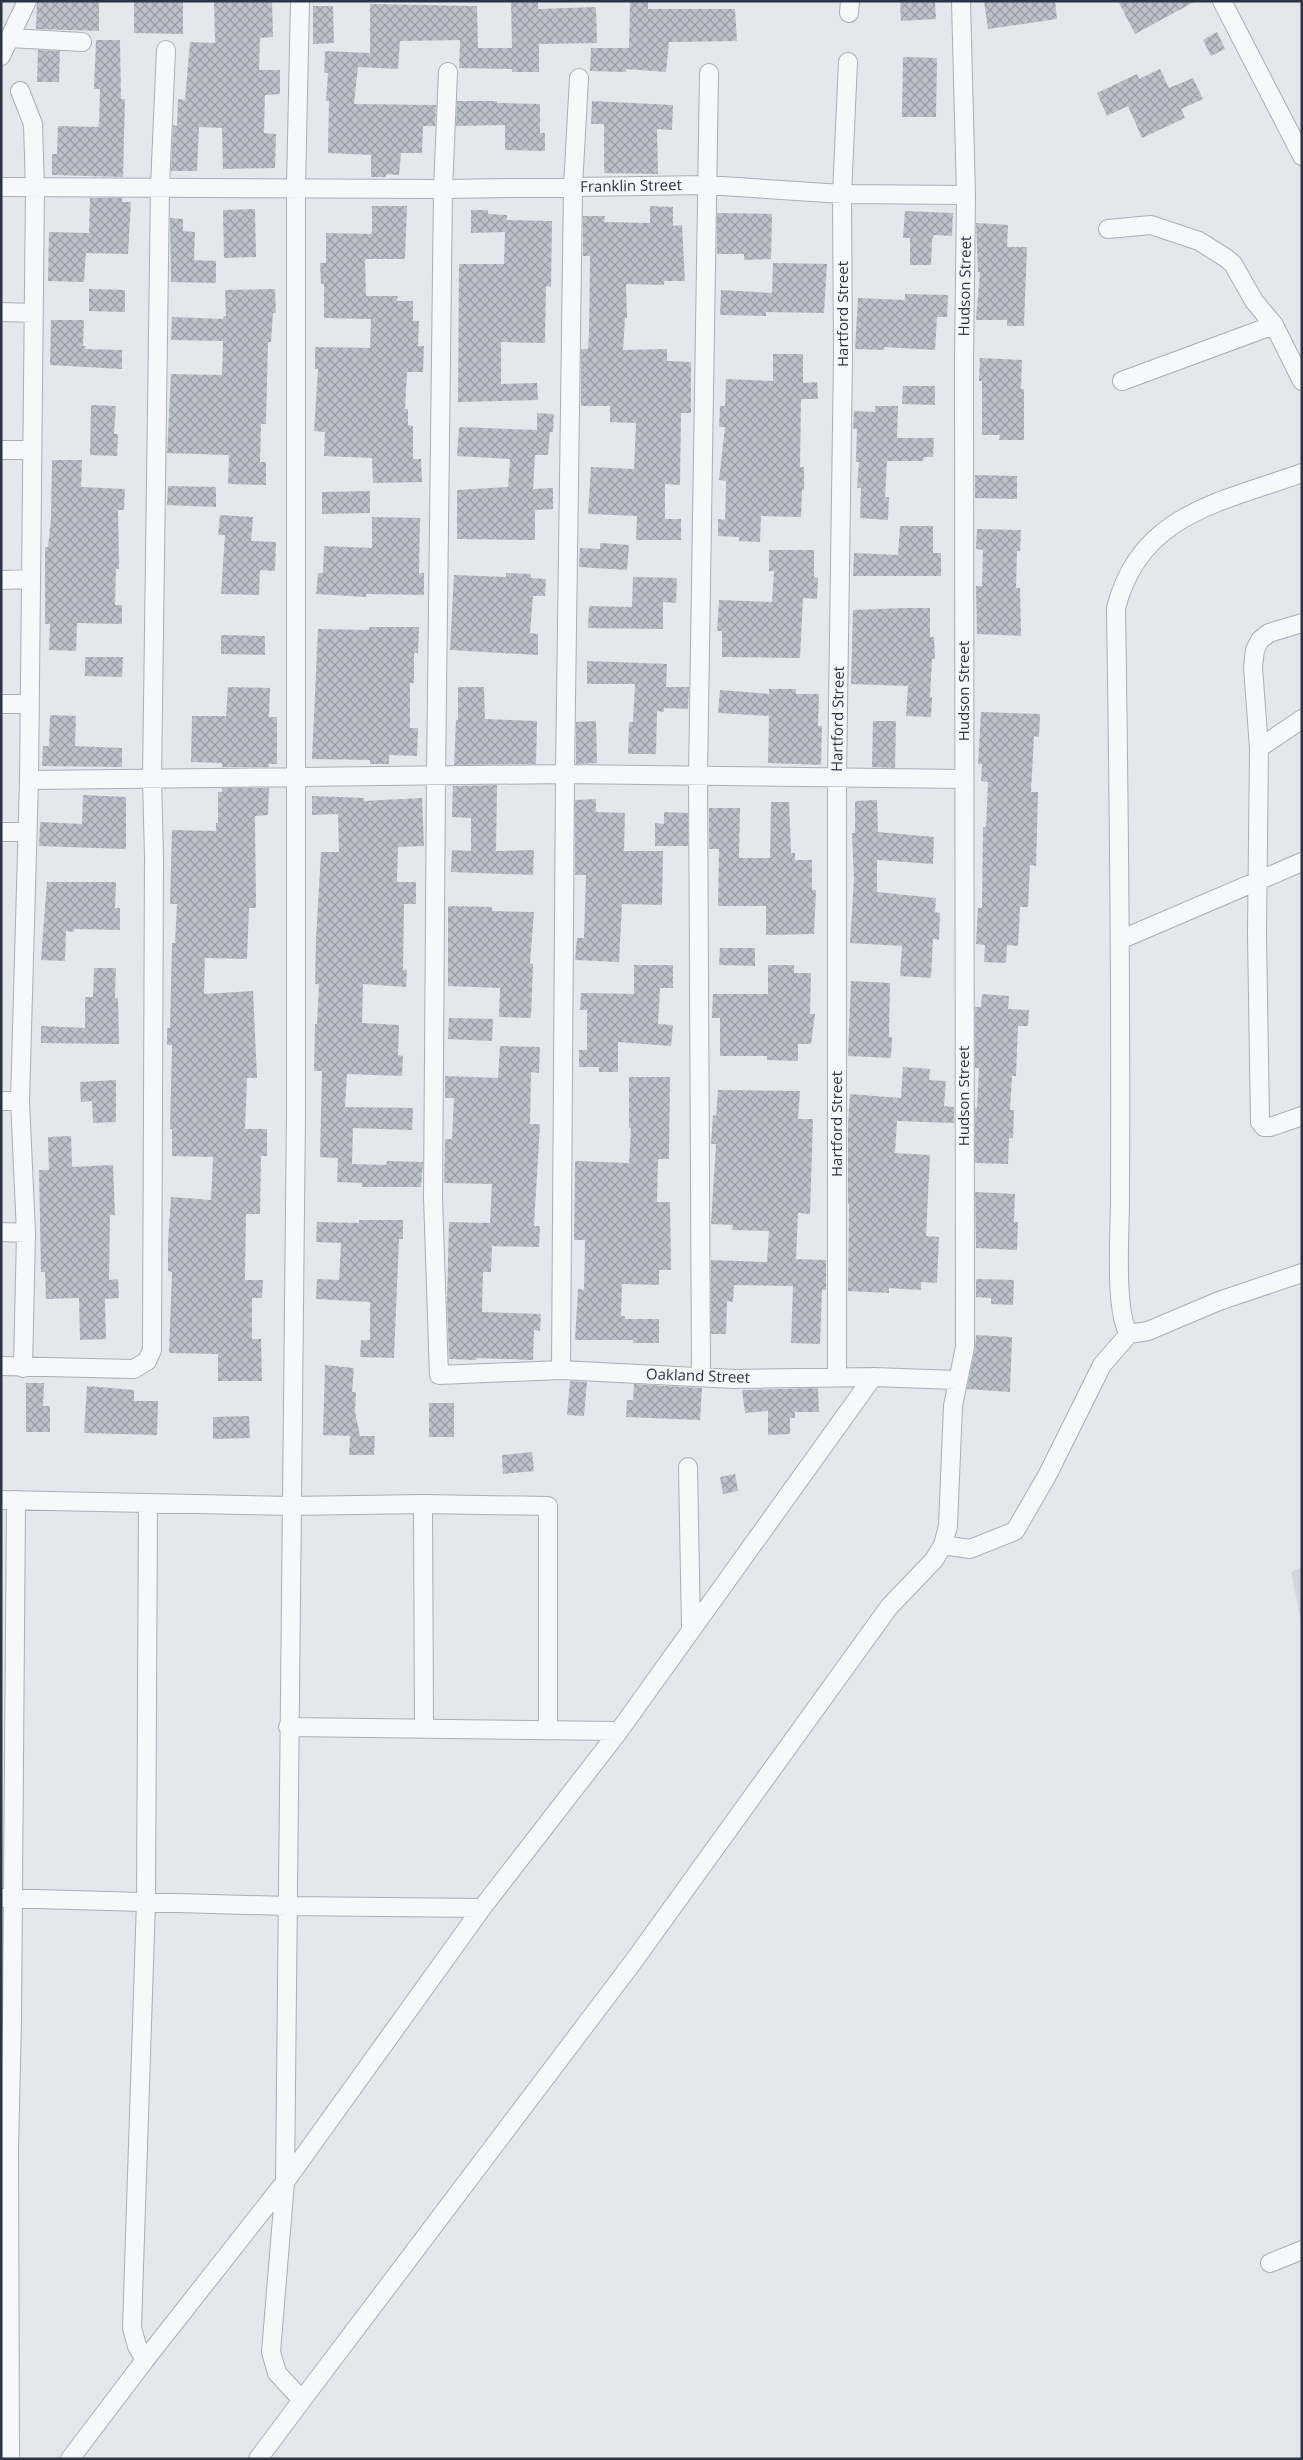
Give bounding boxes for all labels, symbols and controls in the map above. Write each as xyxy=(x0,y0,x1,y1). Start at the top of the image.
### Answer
street label: Franklin Street xyxy=(580,174,682,196)
street label: Hudson Street xyxy=(953,236,975,336)
street label: Hartford Street xyxy=(832,261,852,367)
street label: Hudson Street xyxy=(953,641,973,741)
street label: Hartford Street xyxy=(826,666,848,772)
street label: Hudson Street xyxy=(953,1046,973,1146)
street label: Hartford Street xyxy=(826,1071,846,1177)
street label: Oakland Street xyxy=(646,1363,750,1387)

